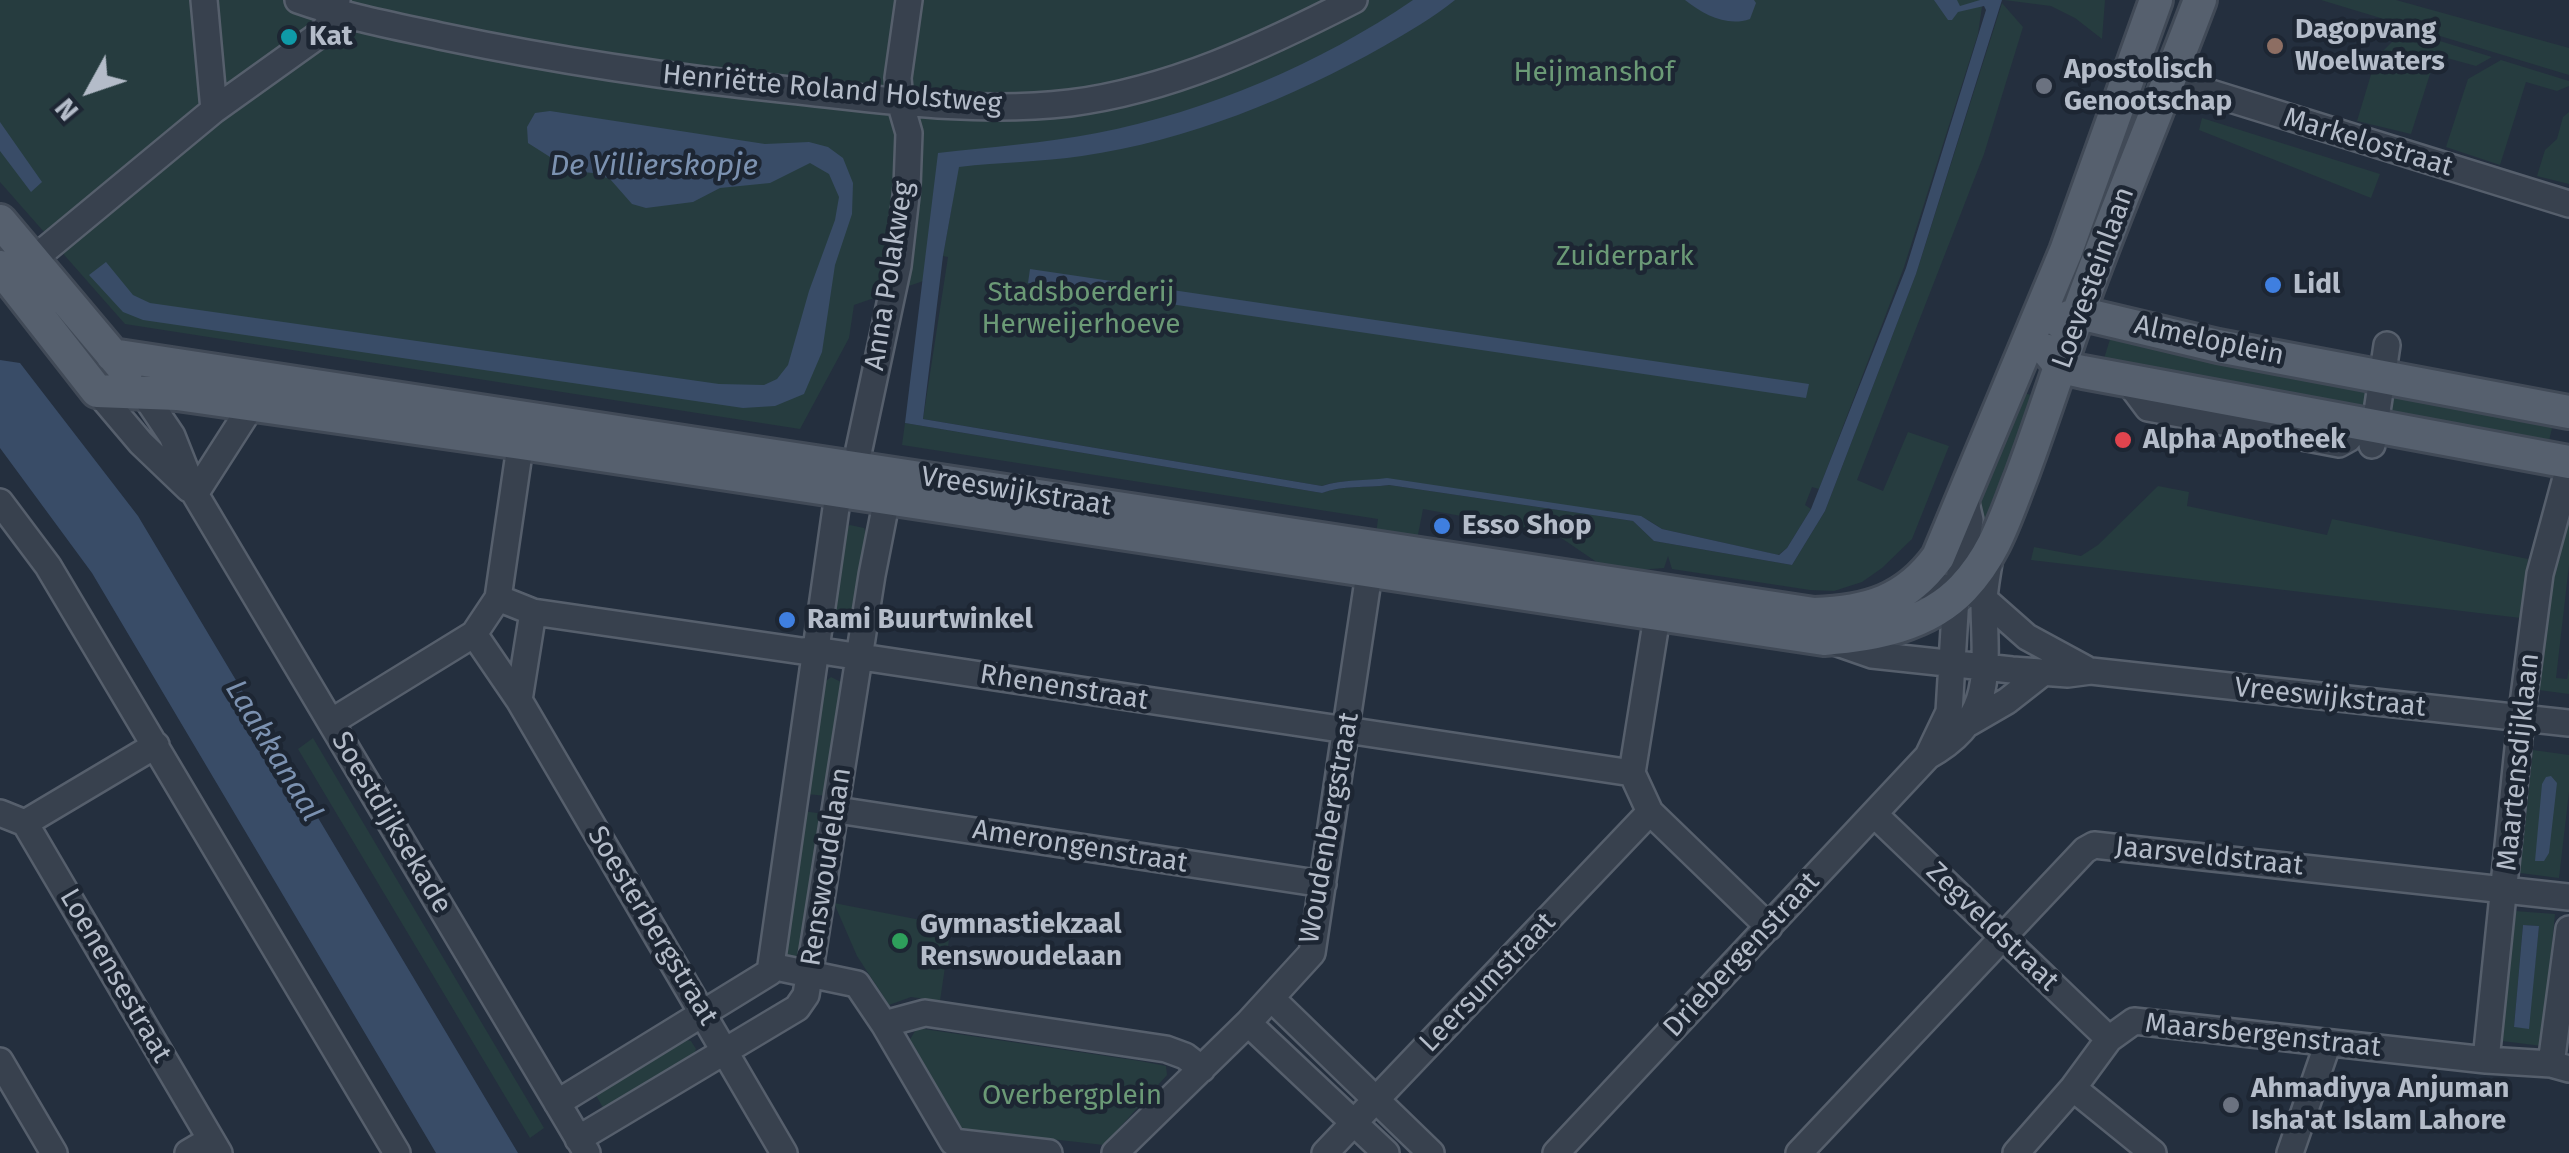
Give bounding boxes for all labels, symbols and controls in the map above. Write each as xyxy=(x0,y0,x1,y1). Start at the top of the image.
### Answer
place label: Dagopvang Woelwaters xyxy=(2295,13,2445,79)
place label: Kat xyxy=(309,20,353,54)
marker: Kat xyxy=(278,26,300,48)
marker: Dagopvang Woelwaters xyxy=(2264,35,2286,57)
north arrow xyxy=(40,40,140,140)
place label: Apostolisch Genootschap xyxy=(2064,53,2232,119)
park label: Heijmanshof xyxy=(1514,56,1674,90)
street label: Henriëtte Roland Holstweg xyxy=(661,58,1003,122)
marker: Apostolisch Genootschap xyxy=(2033,75,2055,97)
text: N xyxy=(48,92,85,127)
street label: Markelostraat xyxy=(2279,101,2457,185)
water label: De Villierskopje xyxy=(550,149,758,185)
street label: Anna Polakweg xyxy=(858,179,922,373)
street label: Loevesteinlaan xyxy=(2046,183,2142,373)
park label: Zuiderpark xyxy=(1556,240,1694,274)
place label: Lidl xyxy=(2293,268,2340,302)
marker: Lidl xyxy=(2262,274,2284,296)
park label: Stadsboerderij Herweijerhoeve xyxy=(981,276,1181,342)
street label: Almeloplein xyxy=(2131,309,2287,373)
place label: Alpha Apotheek xyxy=(2143,423,2346,457)
marker: Alpha Apotheek xyxy=(2112,429,2134,451)
street label: Vreeswijkstraat xyxy=(919,460,1113,524)
place label: Esso Shop xyxy=(1462,509,1592,543)
marker: Esso Shop xyxy=(1431,515,1453,537)
place label: Rami Buurtwinkel xyxy=(807,603,1033,637)
marker: Rami Buurtwinkel xyxy=(776,609,798,631)
street label: Maartensdijklaan xyxy=(2491,651,2547,873)
street label: Rhenenstraat xyxy=(977,658,1151,718)
street label: Vreeswijkstraat xyxy=(2233,671,2427,725)
water label: Laakkanaal xyxy=(217,674,329,828)
street label: Woudenbergstraat xyxy=(1293,710,1367,946)
street label: Soestdijksekade xyxy=(324,726,458,920)
street label: Renswoudelaan xyxy=(795,765,859,969)
street label: Amerongenstraat xyxy=(970,813,1190,881)
street label: Soesterbergstraat xyxy=(579,821,725,1031)
street label: Jaarsveldstraat xyxy=(2113,830,2305,884)
street label: Zegveldstraat xyxy=(1919,856,2065,998)
street label: Driebergenstraat xyxy=(1657,865,1827,1045)
street label: Loenensestraat xyxy=(52,883,178,1069)
street label: Leersumstraat xyxy=(1413,906,1563,1060)
place label: Gymnastiekzaal Renswoudelaan xyxy=(920,908,1122,974)
marker: Gymnastiekzaal Renswoudelaan xyxy=(889,930,911,952)
street label: Maarsbergenstraat xyxy=(2143,1007,2383,1065)
place label: Ahmadiyya Anjuman Isha'at Islam Lahore xyxy=(2251,1072,2509,1138)
park label: Overbergplein xyxy=(982,1079,1162,1113)
marker: Ahmadiyya Anjuman Isha'at Islam Lahore xyxy=(2220,1094,2242,1116)

